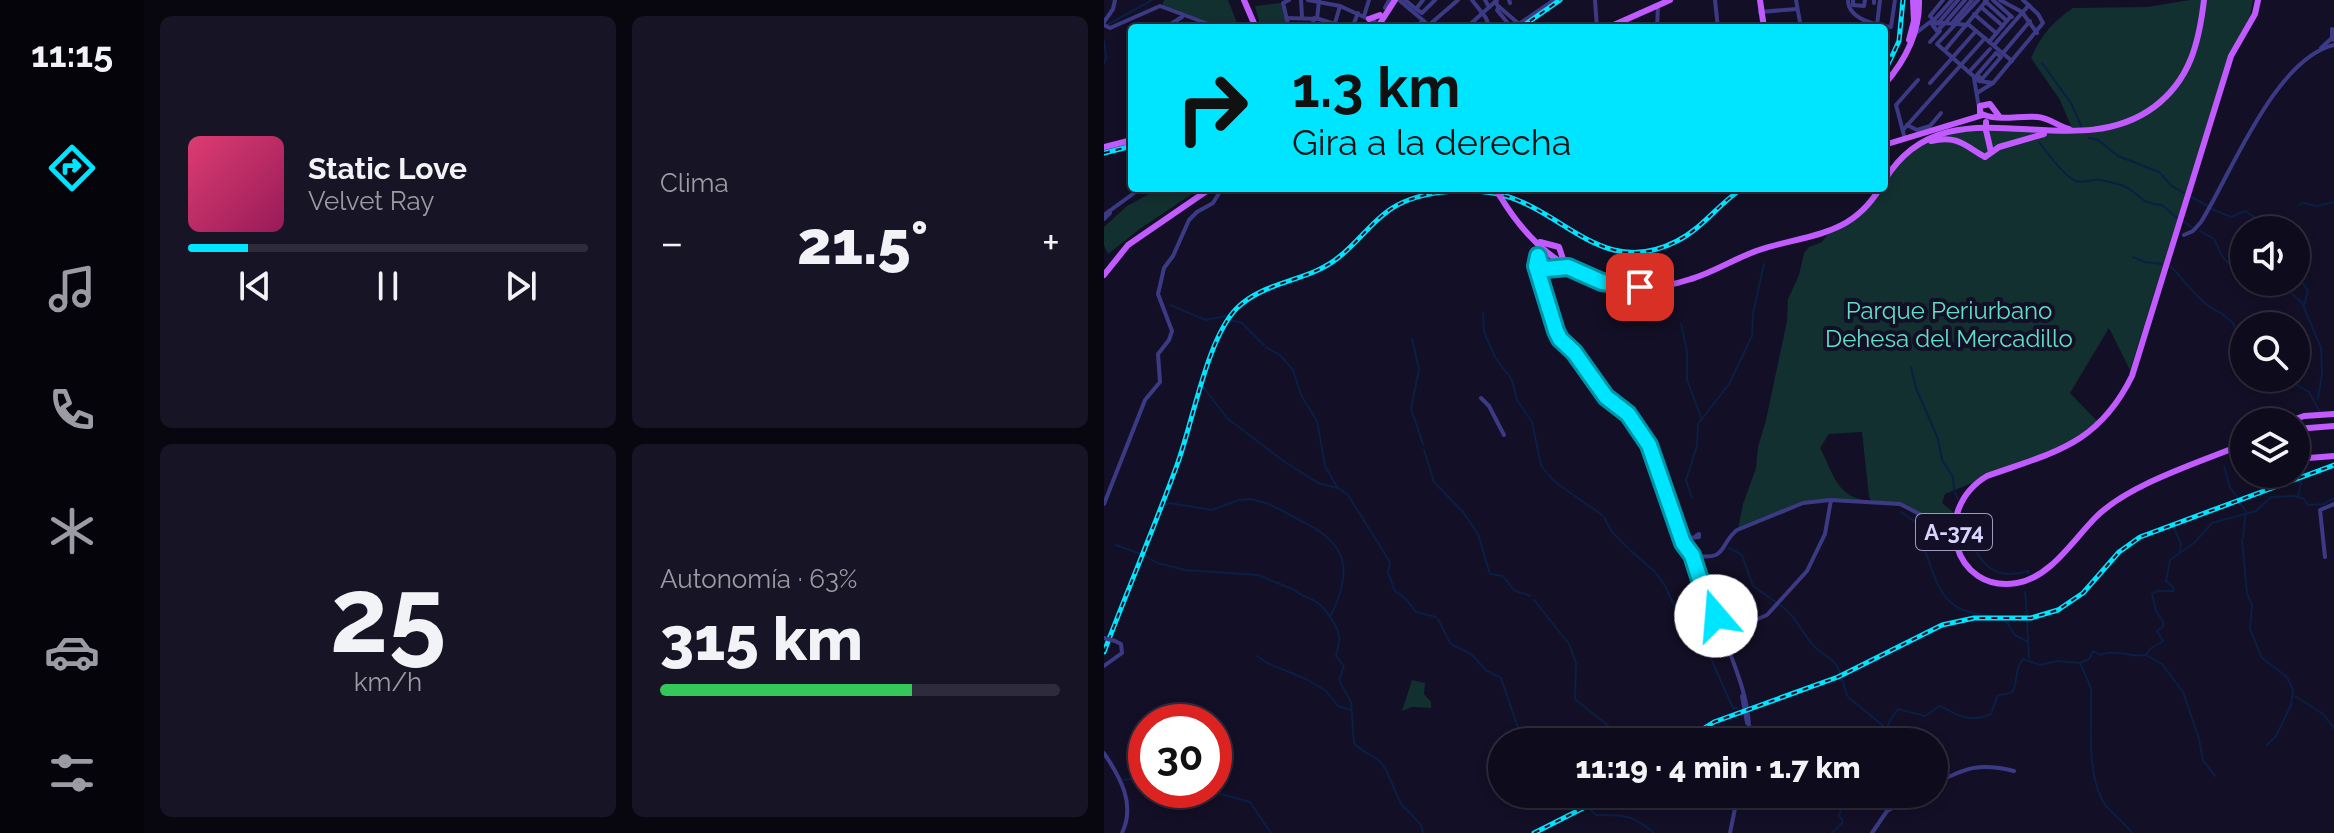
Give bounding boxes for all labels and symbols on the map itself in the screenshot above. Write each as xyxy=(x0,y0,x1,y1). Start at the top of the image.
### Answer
pin xyxy=(1606,253,1674,321)
park label: Parque Periurbano Dehesa del Mercadillo xyxy=(1825,296,2073,353)
road number: A-374 xyxy=(1916,514,1992,550)
position arrow xyxy=(1674,574,1758,658)
speed limit sign: 30 xyxy=(1128,704,1232,808)

